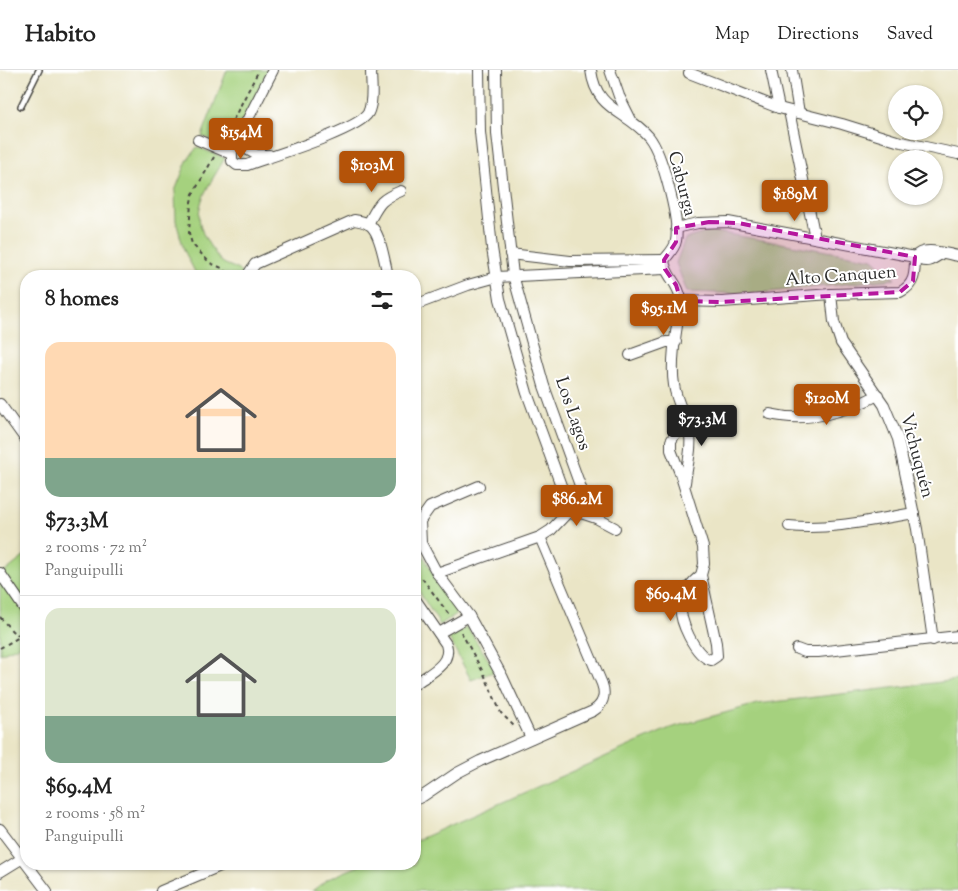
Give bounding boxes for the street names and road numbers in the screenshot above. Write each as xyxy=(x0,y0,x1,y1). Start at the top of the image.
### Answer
street label: Caburga xyxy=(660,149,702,219)
street label: Alto Canquen xyxy=(784,260,898,294)
street label: Los Lagos xyxy=(547,374,597,454)
street label: Vichuquén xyxy=(892,411,940,502)

